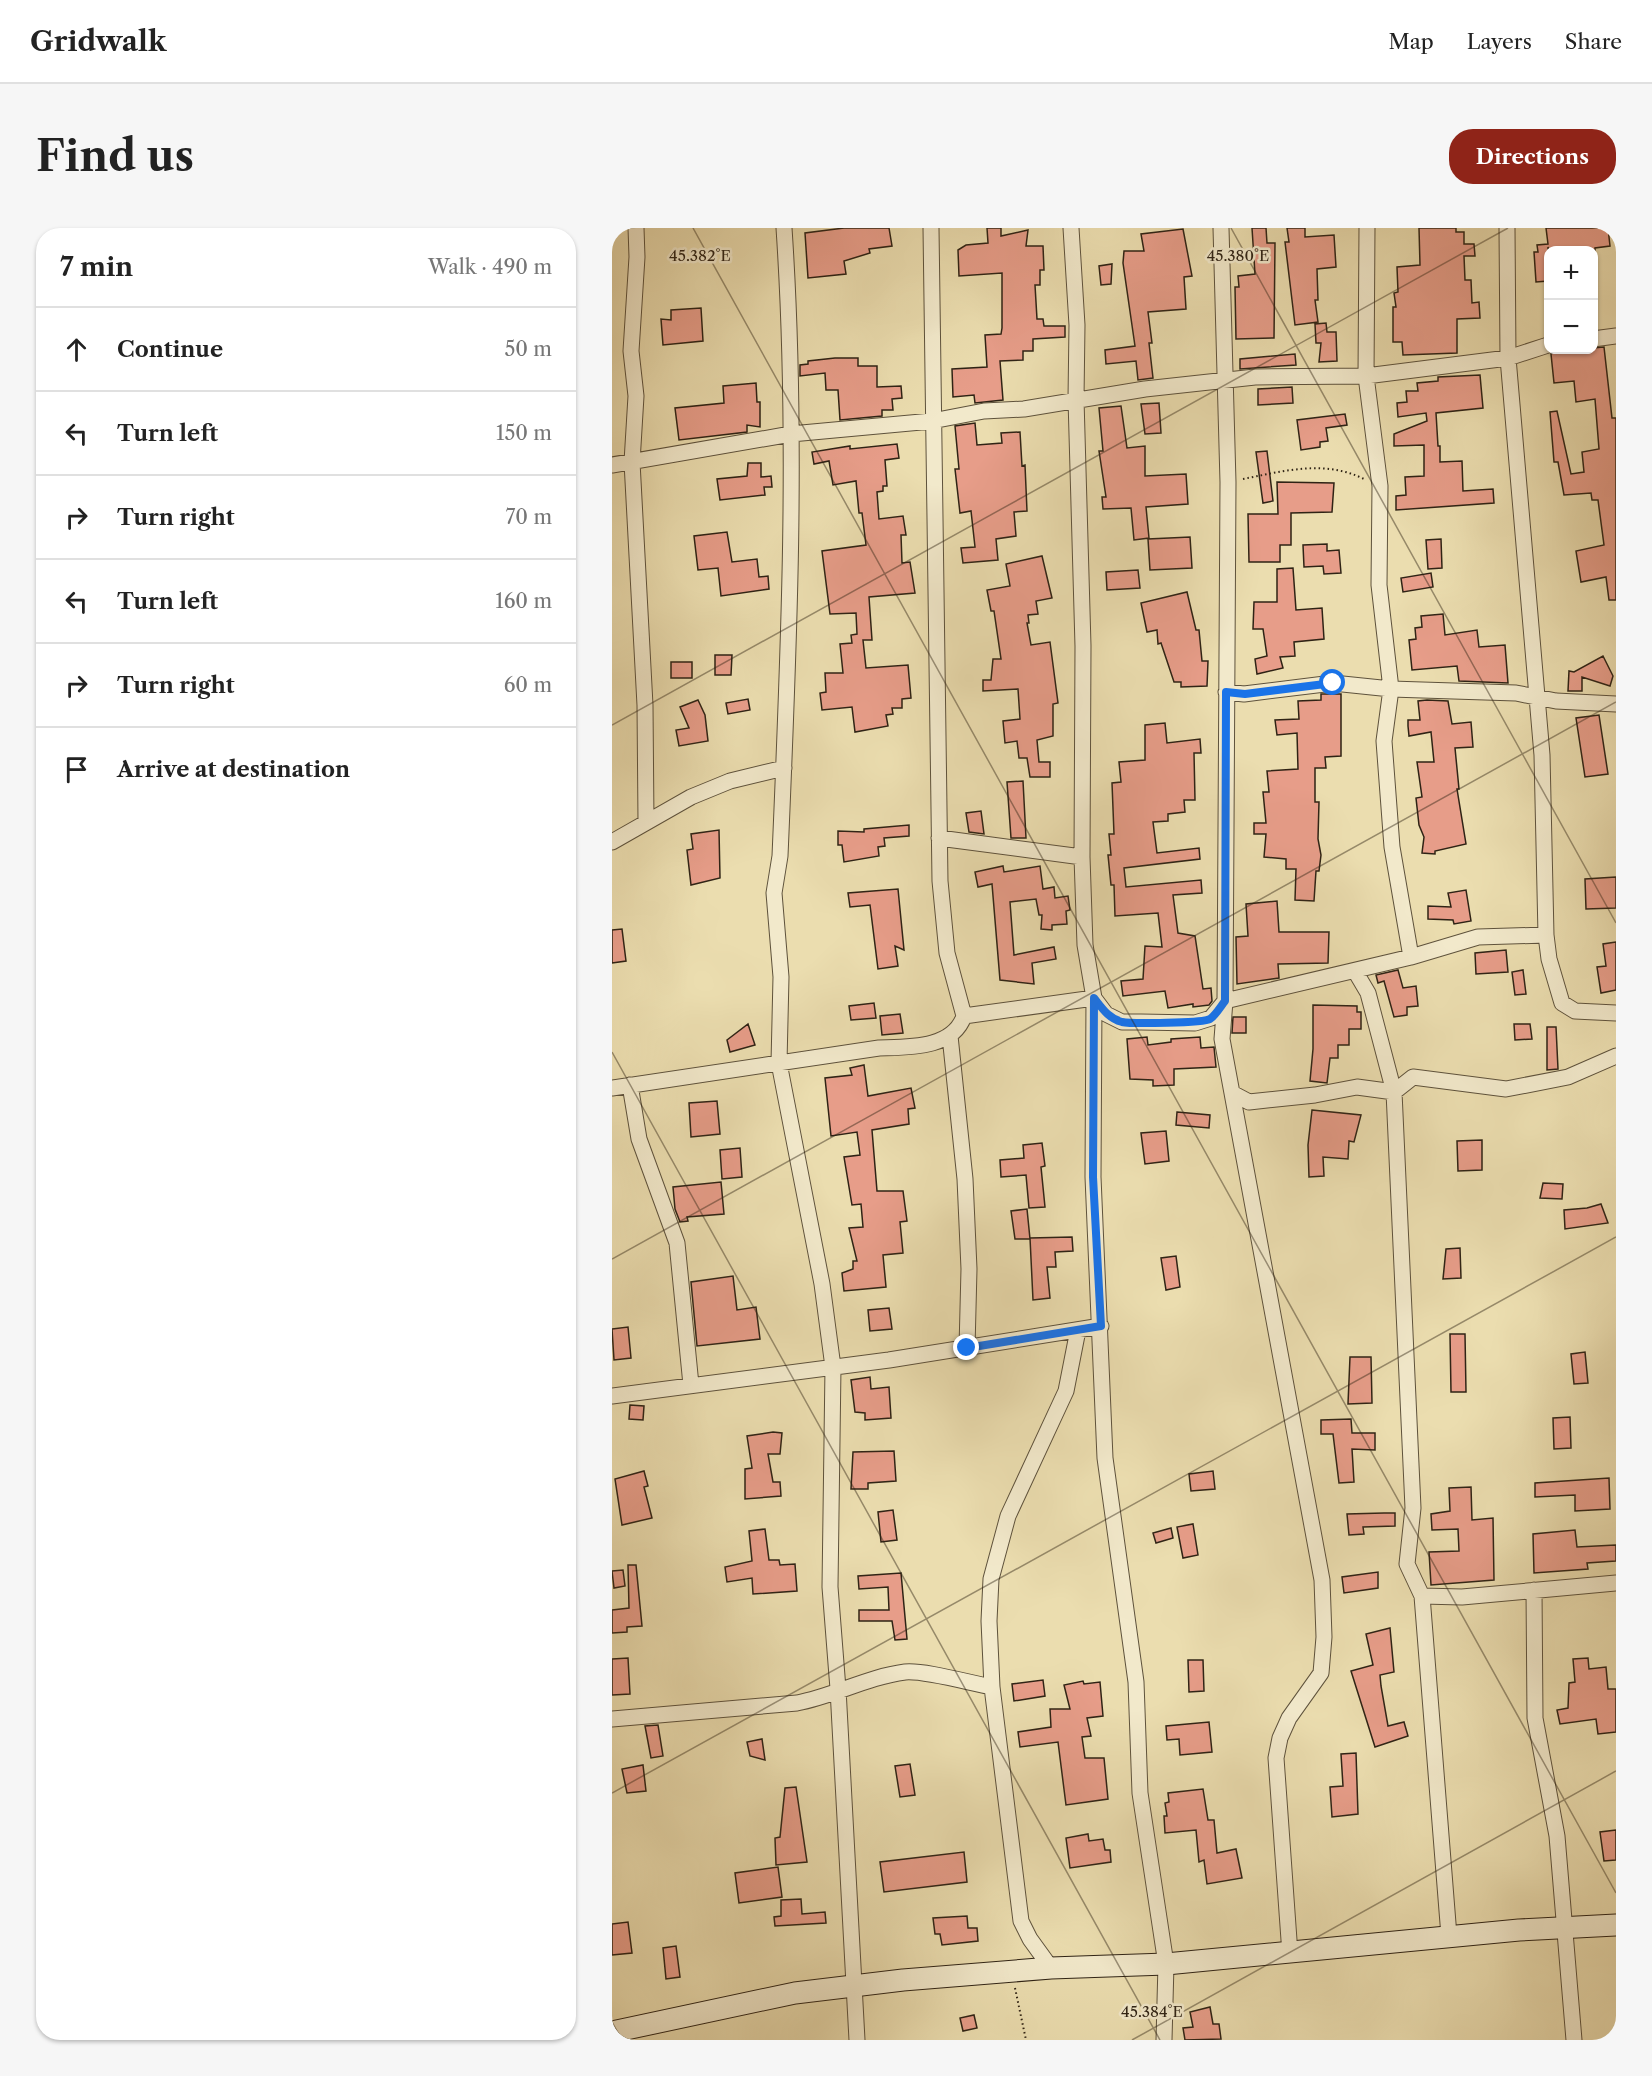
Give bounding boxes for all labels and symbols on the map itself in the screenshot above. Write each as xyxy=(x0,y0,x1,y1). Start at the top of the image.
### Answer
text: 45.382°E xyxy=(669,246,731,265)
text: 45.380°E xyxy=(1207,246,1269,265)
route start xyxy=(1319,669,1345,695)
route end xyxy=(953,1334,979,1360)
text: 45.384°E xyxy=(1121,2002,1183,2021)

